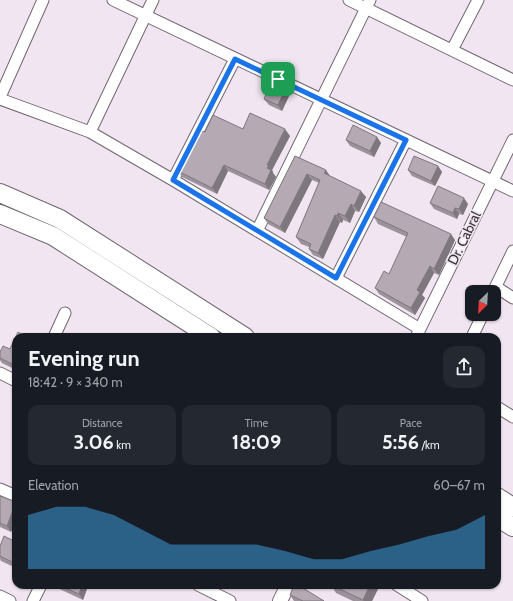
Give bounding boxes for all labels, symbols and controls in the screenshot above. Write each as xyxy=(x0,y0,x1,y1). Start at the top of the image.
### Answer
pin xyxy=(261,62,295,96)
icon: arrive xyxy=(267,68,289,90)
street label: Dr. Cabral xyxy=(443,208,485,268)
north arrow xyxy=(465,285,501,321)
map controls xyxy=(465,285,501,321)
text: Evening run xyxy=(28,345,140,372)
button: share xyxy=(443,346,485,388)
text: 18:42 · 9 × 340 m xyxy=(28,374,123,390)
text: Distance xyxy=(82,416,122,430)
text: Time xyxy=(245,416,268,430)
text: Pace xyxy=(400,416,422,430)
text: 3.06 xyxy=(73,430,114,454)
text: 18:09 xyxy=(232,430,281,454)
text: 5:56 xyxy=(382,430,419,454)
text: km xyxy=(114,438,131,452)
text: /km xyxy=(419,438,440,452)
text: Elevation xyxy=(28,477,79,493)
text: 60–67 m xyxy=(433,477,485,493)

